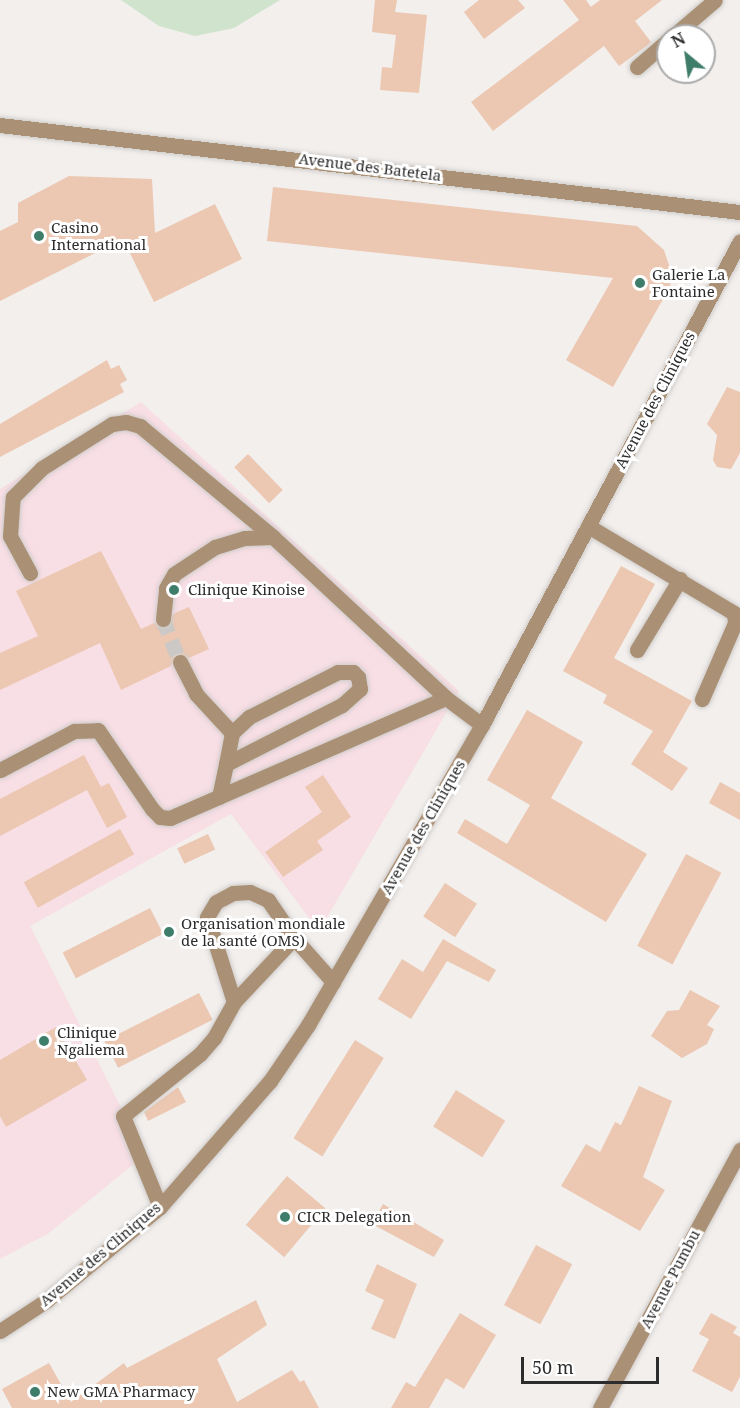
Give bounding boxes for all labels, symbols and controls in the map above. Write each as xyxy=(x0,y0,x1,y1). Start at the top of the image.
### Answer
north arrow xyxy=(656,24,716,84)
text: N xyxy=(667,27,689,53)
street label: Avenue des Batetela xyxy=(298,149,442,185)
place label: Casino International xyxy=(51,218,146,253)
marker: Casino International xyxy=(32,229,46,243)
place label: Galerie La Fontaine xyxy=(652,265,725,300)
marker: Galerie La Fontaine xyxy=(633,276,647,290)
street label: Avenue des Cliniques xyxy=(611,329,699,471)
marker: Clinique Kinoise xyxy=(165,581,183,599)
place label: Clinique Kinoise xyxy=(188,581,305,599)
street label: Avenue des Cliniques xyxy=(377,757,469,897)
place label: Organisation mondiale de la santé (OMS) xyxy=(181,914,345,949)
marker: Organisation mondiale de la santé (OMS) xyxy=(162,925,176,939)
place label: Clinique Ngaliema xyxy=(57,1023,125,1058)
marker: Clinique Ngaliema xyxy=(35,1032,53,1050)
street label: Avenue des Cliniques xyxy=(36,1198,164,1310)
place label: CICR Delegation xyxy=(297,1208,411,1226)
marker: CICR Delegation xyxy=(278,1210,292,1224)
street label: Avenue Pumbu xyxy=(636,1227,704,1331)
scale bar xyxy=(524,1345,662,1383)
text: 50 m xyxy=(532,1355,574,1379)
place label: New GMA Pharmacy xyxy=(47,1383,195,1401)
marker: New GMA Pharmacy xyxy=(28,1385,42,1399)

